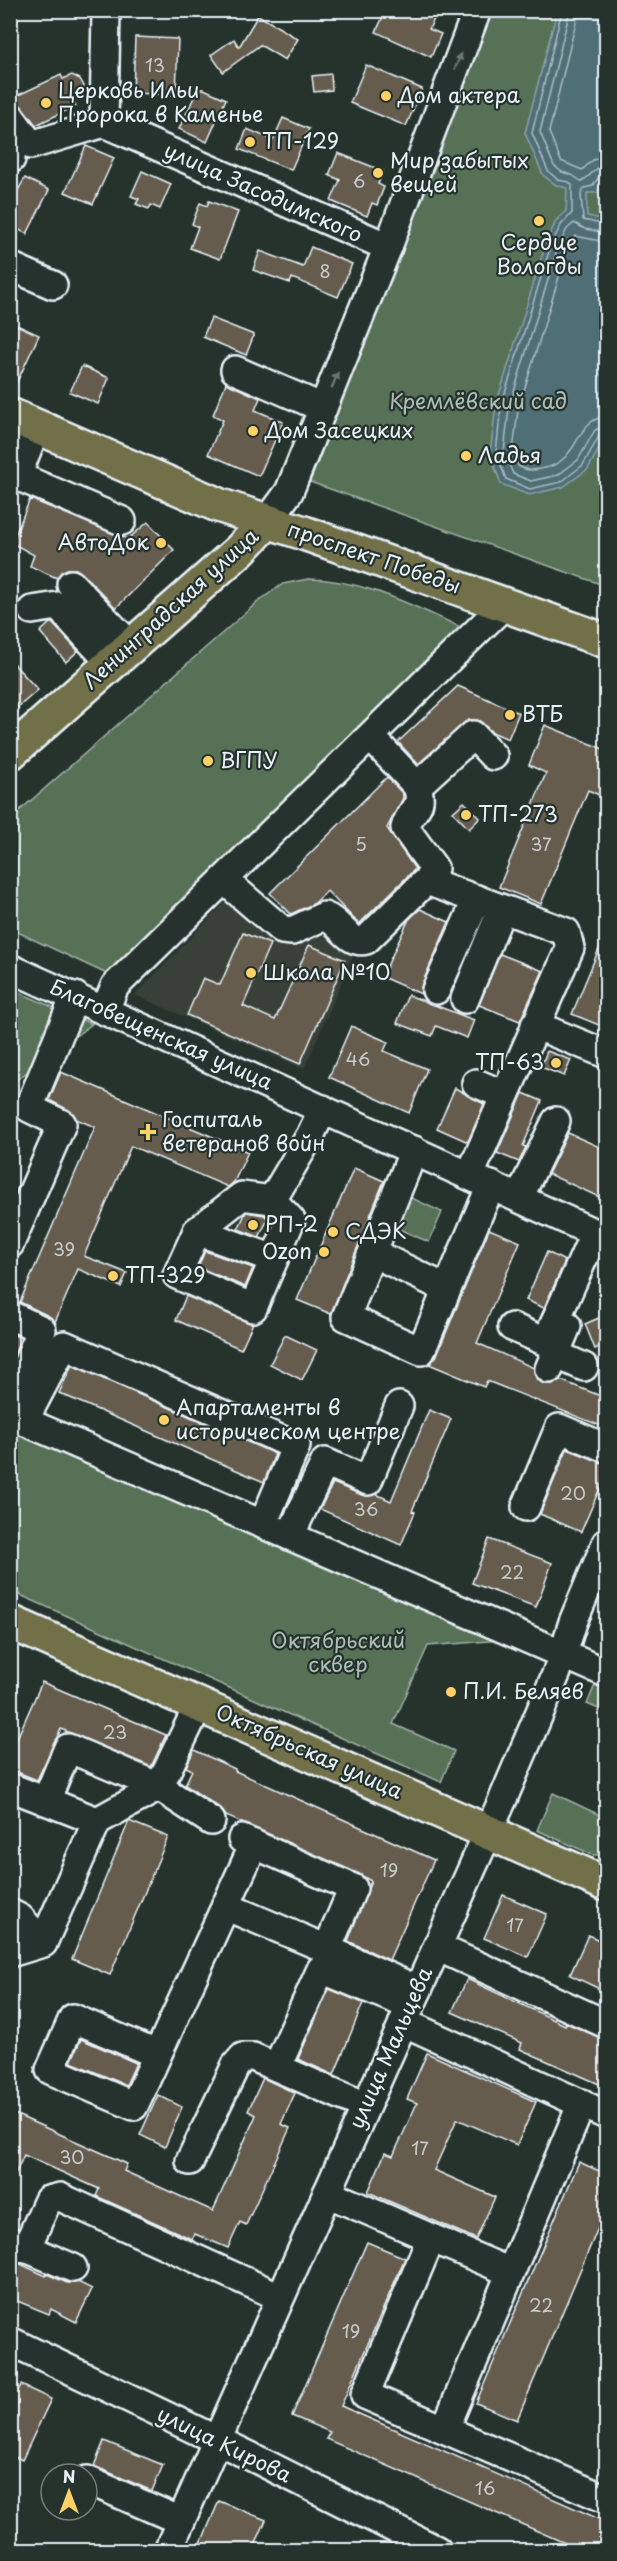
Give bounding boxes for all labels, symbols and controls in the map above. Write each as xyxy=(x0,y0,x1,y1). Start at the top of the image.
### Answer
house number: 13 xyxy=(145,51,165,78)
one-way arrow xyxy=(454,52,464,70)
place label: Церковь Ильи Пророка в Каменье xyxy=(58,73,263,129)
place label: Дом актера xyxy=(397,78,520,110)
marker: Дом актера xyxy=(379,89,393,103)
marker: Церковь Ильи Пророка в Каменье xyxy=(39,96,53,110)
place label: ТП-129 xyxy=(262,124,339,156)
street label: улица Засодимского xyxy=(159,133,368,249)
marker: ТП-129 xyxy=(243,135,257,149)
place label: Мир забытых вещей xyxy=(390,143,529,199)
marker: Мир забытых вещей xyxy=(371,166,385,180)
house number: 6 xyxy=(353,167,365,194)
marker: Сердце Вологды xyxy=(532,214,546,228)
place label: Сердце Вологды xyxy=(496,225,582,281)
house number: 8 xyxy=(319,257,331,284)
one-way arrow xyxy=(330,370,340,388)
park label: Кремлёвский сад xyxy=(389,384,567,416)
place label: Дом Засецких xyxy=(264,413,413,445)
marker: Дом Засецких xyxy=(246,424,260,438)
place label: Ладья xyxy=(478,438,541,470)
marker: Ладья xyxy=(459,449,473,463)
street label: проспект Победы xyxy=(284,512,465,601)
street label: Ленинградская улица xyxy=(75,519,265,695)
place label: АвтоДок xyxy=(58,525,150,557)
marker: АвтоДок xyxy=(154,536,168,550)
place label: ВТБ xyxy=(522,697,563,729)
marker: ВТБ xyxy=(503,708,517,722)
place label: ВГПУ xyxy=(220,743,277,775)
marker: ВГПУ xyxy=(201,754,215,768)
place label: ТП-273 xyxy=(478,797,558,829)
marker: ТП-273 xyxy=(459,808,473,822)
house number: 5 xyxy=(355,830,367,857)
house number: 37 xyxy=(530,830,552,857)
place label: Школа №10 xyxy=(263,955,390,987)
marker: Школа №10 xyxy=(244,966,258,980)
street label: Благовещенская улица xyxy=(45,969,279,1097)
house number: 46 xyxy=(346,1045,370,1072)
place label: ТП-63 xyxy=(475,1045,544,1077)
marker: ТП-63 xyxy=(549,1056,563,1070)
place label: Госпиталь ветеранов войн xyxy=(162,1102,325,1158)
marker: Госпиталь ветеранов войн xyxy=(139,1123,157,1141)
place label: РП-2 xyxy=(265,1207,318,1239)
place label: СДЭК xyxy=(345,1214,407,1246)
marker: РП-2 xyxy=(246,1218,260,1232)
marker: СДЭК xyxy=(326,1225,340,1239)
place label: Ozon xyxy=(262,1234,312,1266)
house number: 39 xyxy=(53,1235,75,1262)
marker: Ozon xyxy=(317,1245,331,1259)
place label: ТП-329 xyxy=(125,1258,205,1290)
marker: ТП-329 xyxy=(106,1269,120,1283)
place label: Апартаменты в историческом центре xyxy=(176,1390,400,1446)
marker: Апартаменты в историческом центре xyxy=(157,1413,171,1427)
house number: 20 xyxy=(560,1479,586,1506)
house number: 36 xyxy=(354,1495,378,1522)
house number: 22 xyxy=(500,1558,524,1585)
park label: Октябрьский сквер xyxy=(271,1623,405,1679)
place label: П.И. Беляев xyxy=(463,1674,584,1706)
marker: П.И. Беляев xyxy=(444,1685,458,1699)
street label: Октябрьская улица xyxy=(211,1694,409,1806)
house number: 23 xyxy=(103,1718,127,1745)
house number: 19 xyxy=(380,1856,398,1883)
house number: 17 xyxy=(506,1911,524,1938)
street label: улица Мальцева xyxy=(339,1961,439,2133)
house number: 17 xyxy=(411,2134,429,2161)
house number: 30 xyxy=(59,2143,85,2170)
house number: 22 xyxy=(529,2291,553,2318)
house number: 19 xyxy=(342,2317,360,2344)
street label: улица Кирова xyxy=(152,2397,298,2490)
north arrow xyxy=(39,2462,99,2522)
text: N xyxy=(63,2464,75,2488)
house number: 16 xyxy=(475,2474,495,2501)

